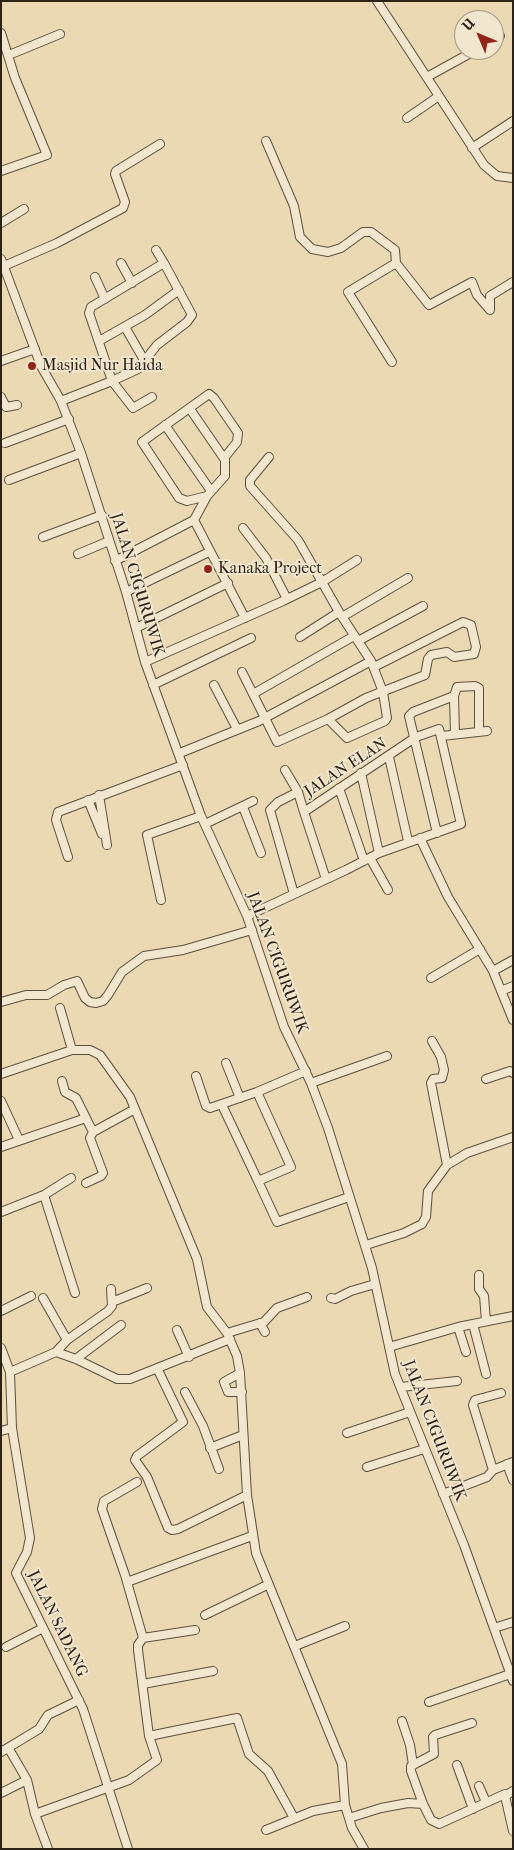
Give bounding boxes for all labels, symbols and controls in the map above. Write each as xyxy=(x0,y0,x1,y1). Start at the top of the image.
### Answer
north arrow xyxy=(454,10,504,60)
text: U xyxy=(459,15,479,35)
place label: Masjid Nur Haida xyxy=(42,356,163,376)
marker: Masjid Nur Haida xyxy=(26,360,38,372)
street label: JALAN CIGURUWIK xyxy=(106,511,168,659)
place label: Kanaka Project xyxy=(218,559,322,579)
marker: Kanaka Project xyxy=(202,563,214,575)
street label: JALAN ELAN xyxy=(301,734,391,802)
street label: JALAN CIGURUWIK xyxy=(242,889,312,1037)
street label: JALAN CIGURUWIK xyxy=(398,1358,470,1504)
street label: JALAN SADANG xyxy=(23,1568,91,1680)

